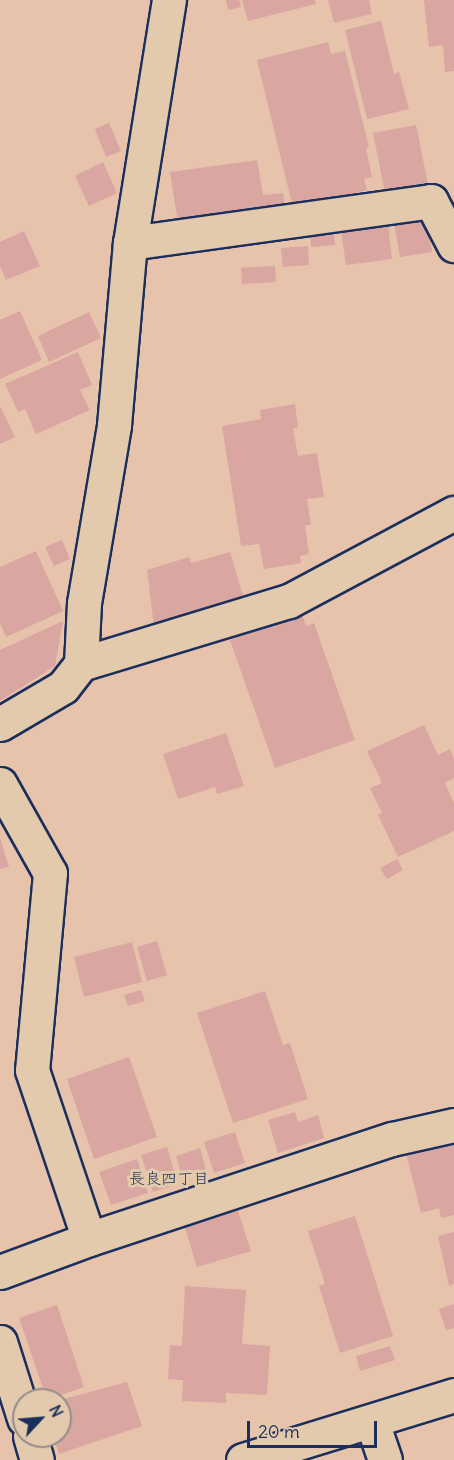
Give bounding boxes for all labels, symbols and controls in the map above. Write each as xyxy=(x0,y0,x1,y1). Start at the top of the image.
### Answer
district label: 長良四丁目 xyxy=(129,1168,209,1188)
north arrow xyxy=(12,1388,72,1448)
text: N xyxy=(45,1402,68,1420)
scale bar xyxy=(250,1409,380,1447)
text: 20 m xyxy=(258,1420,300,1443)

